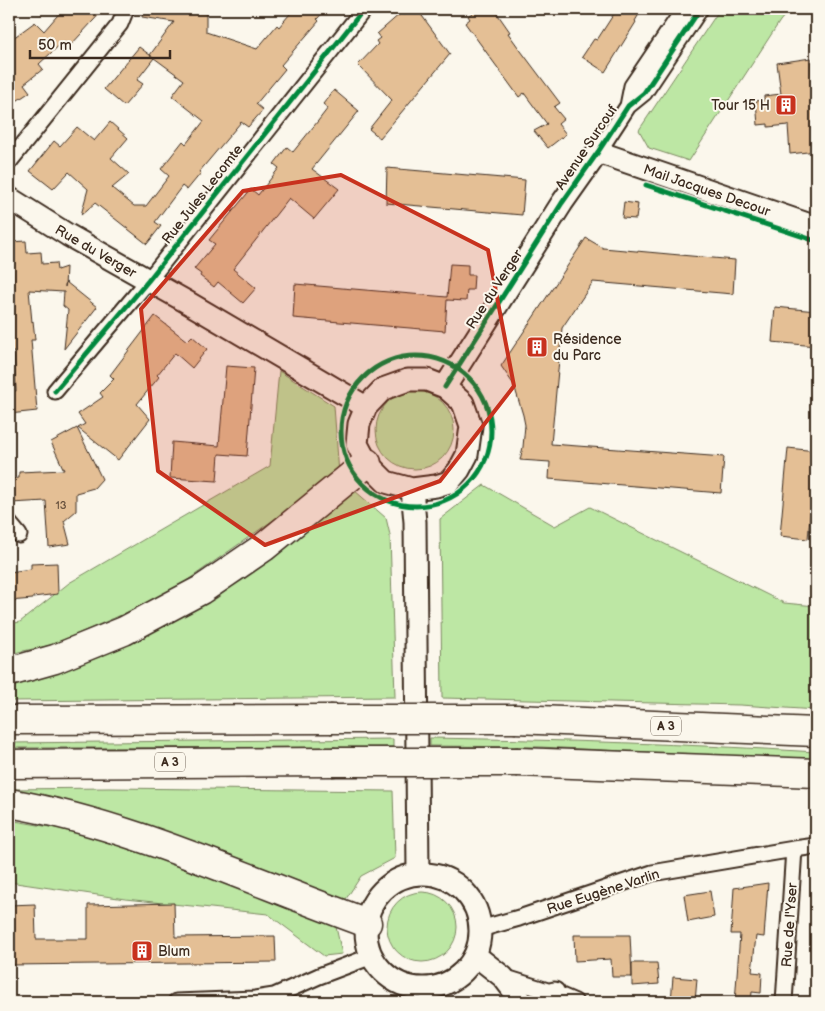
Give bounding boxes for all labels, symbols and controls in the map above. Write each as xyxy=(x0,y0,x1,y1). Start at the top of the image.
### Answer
scale bar xyxy=(30,28,170,60)
text: 50 m xyxy=(38,36,72,55)
building icon: Tour 15 H xyxy=(774,93,798,117)
place label: Tour 15 H xyxy=(711,97,770,114)
street label: Avenue Surcouf xyxy=(552,101,621,193)
street label: Rue Jules Lecomte xyxy=(158,141,246,247)
street label: Mail Jacques Decour xyxy=(641,161,773,221)
street label: Rue du Verger xyxy=(52,221,140,282)
street label: Rue du Verger xyxy=(462,246,527,332)
place label: Résidence du Parc xyxy=(553,331,622,364)
building icon: Résidence du Parc xyxy=(525,335,549,359)
house number: 13 xyxy=(55,499,67,512)
road number: A 3 xyxy=(651,716,681,736)
road number: A 3 xyxy=(155,752,185,772)
street label: Rue Eugène Varlin xyxy=(545,865,662,918)
street label: Rue de l'Yser xyxy=(778,881,801,968)
building icon: Blum xyxy=(130,939,154,963)
place label: Blum xyxy=(158,943,190,960)

